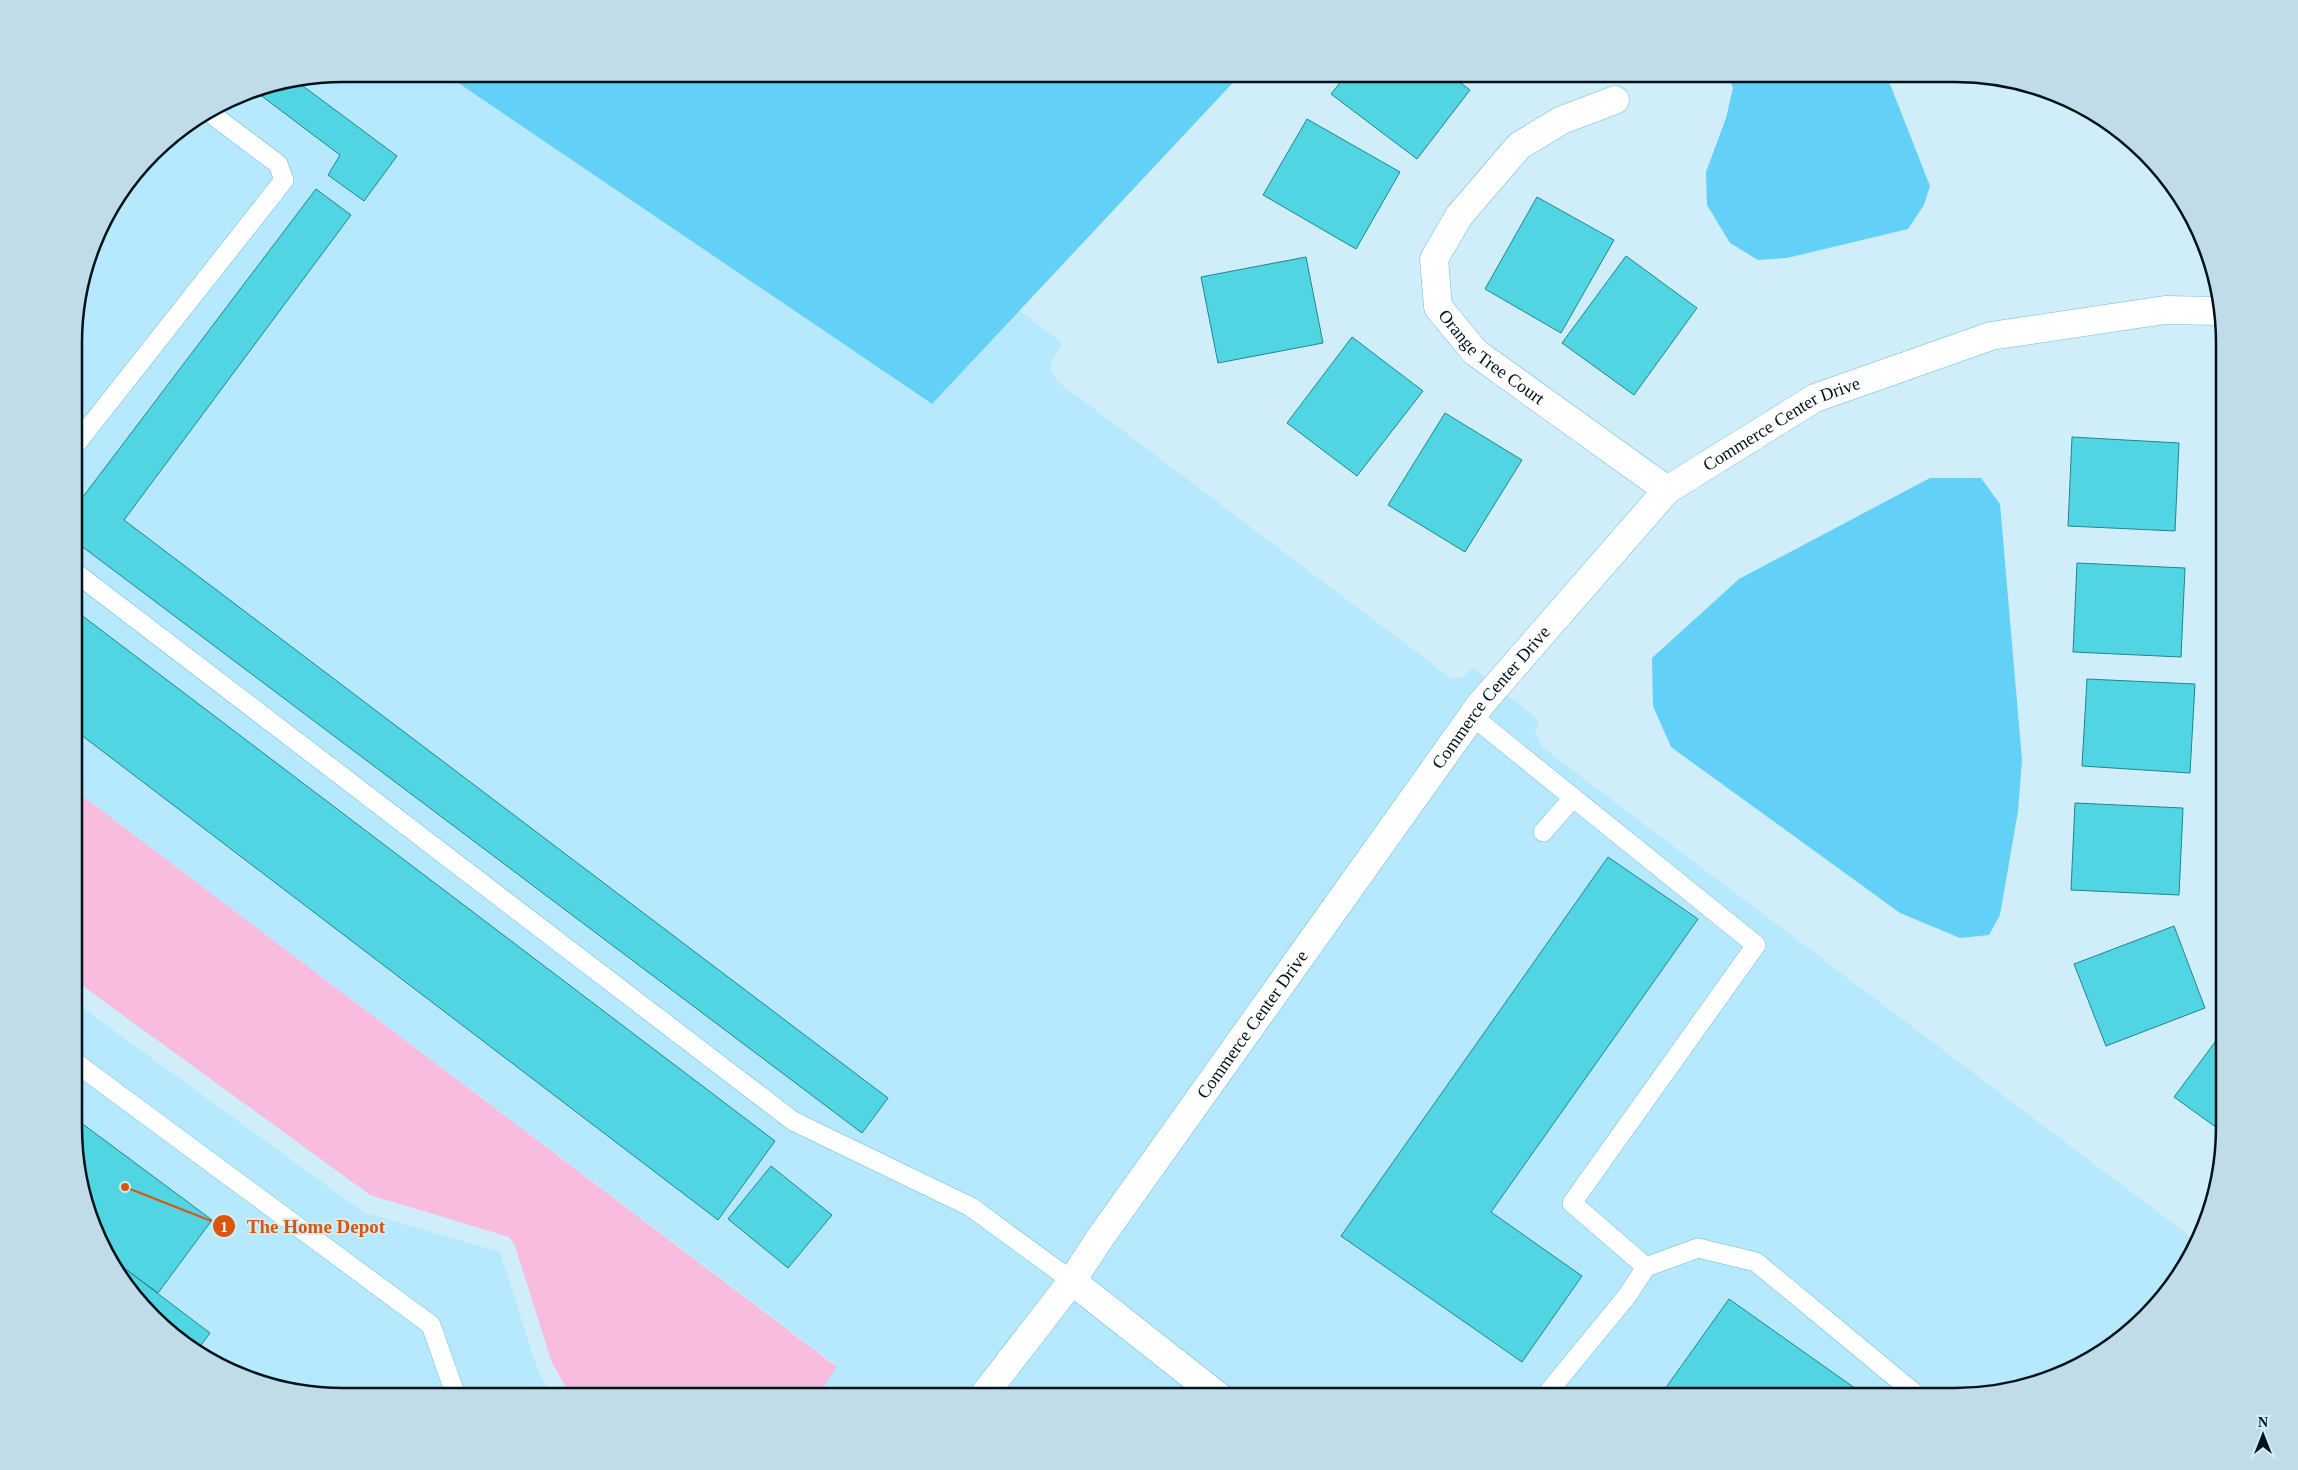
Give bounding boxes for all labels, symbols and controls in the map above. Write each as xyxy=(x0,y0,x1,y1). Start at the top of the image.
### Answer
street label: Orange Tree Court xyxy=(1434,306,1548,409)
street label: Commerce Center Drive xyxy=(1699,373,1863,475)
street label: Commerce Center Drive xyxy=(1428,622,1554,773)
street label: Commerce Center Drive xyxy=(1193,947,1312,1102)
callout: The Home Depot xyxy=(211,1209,395,1243)
text: The Home Depot xyxy=(247,1216,386,1237)
text: 1 xyxy=(220,1219,228,1235)
north arrow xyxy=(2238,1410,2288,1460)
text: N xyxy=(2258,1415,2268,1430)

